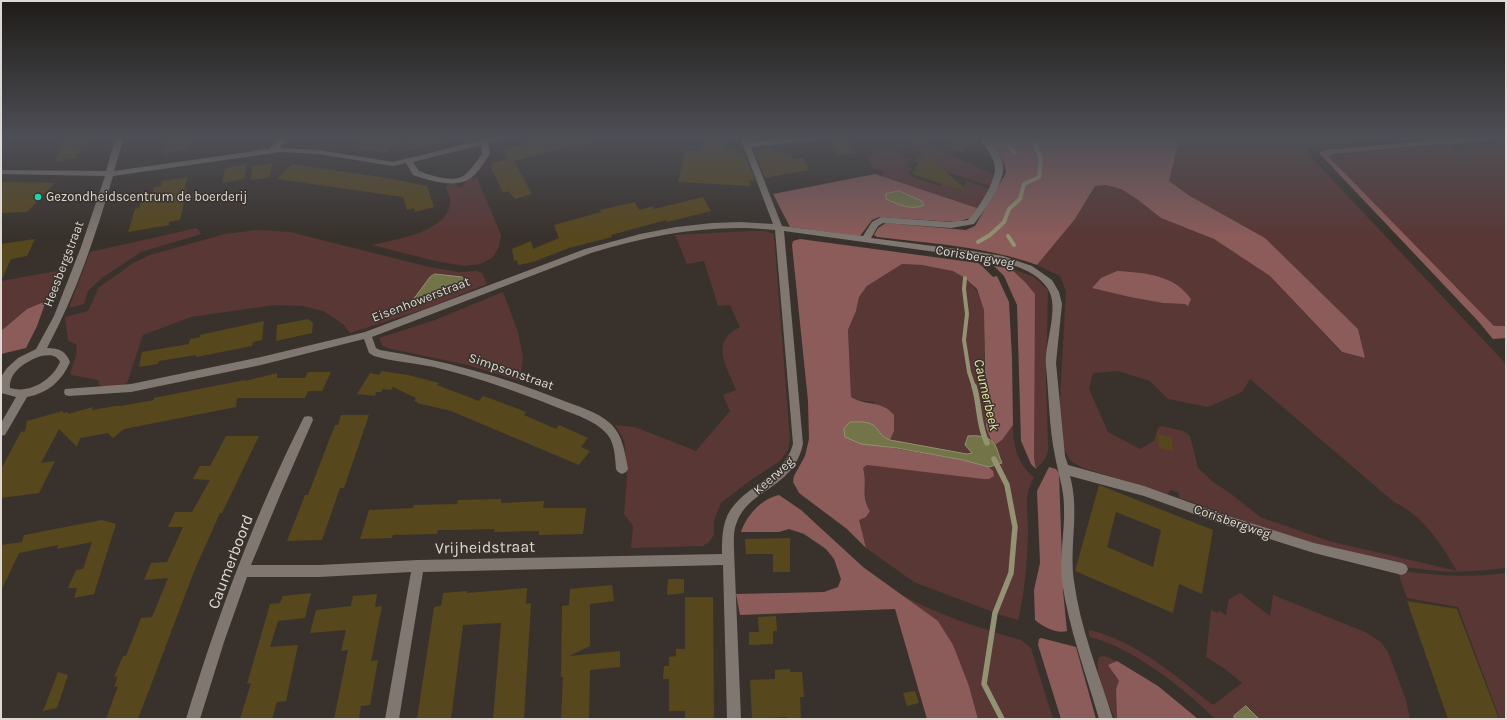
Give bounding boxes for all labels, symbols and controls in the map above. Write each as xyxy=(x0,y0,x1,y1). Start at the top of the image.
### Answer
place label: Gezondheidscentrum de boerderij xyxy=(46,189,247,205)
marker: Gezondheidscentrum de boerderij xyxy=(33,192,43,202)
street label: Heesbergstraat xyxy=(40,219,88,309)
street label: Corisbergweg xyxy=(934,242,1016,272)
street label: Eisenhowerstraat xyxy=(370,274,472,326)
street label: Simpsonstraat xyxy=(466,350,556,394)
water label: Caumerbeek xyxy=(970,358,1002,432)
street label: Keerweg xyxy=(750,454,798,498)
street label: Corisbergweg xyxy=(1192,502,1272,542)
street label: Caumerboord xyxy=(204,512,258,612)
street label: Vrijheidstraat xyxy=(435,538,535,558)

